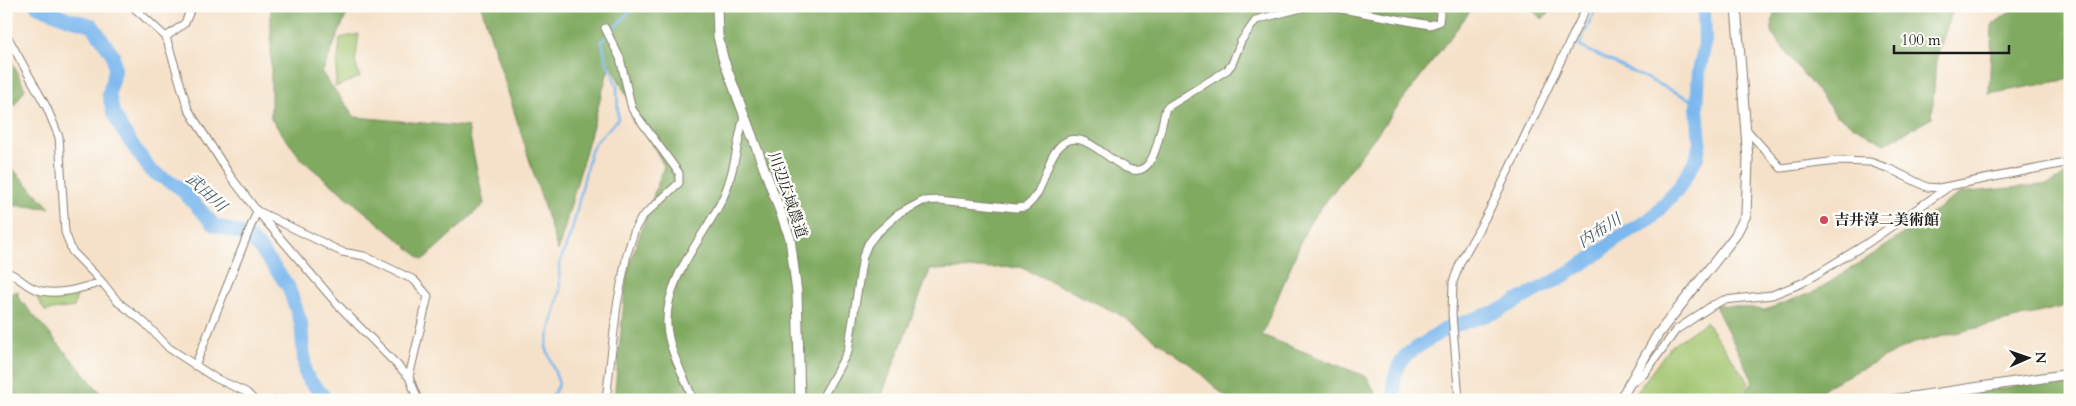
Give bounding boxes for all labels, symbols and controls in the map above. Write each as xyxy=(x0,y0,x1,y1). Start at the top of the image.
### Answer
scale bar xyxy=(1894,22,2008,54)
text: 100 m xyxy=(1901,30,1941,50)
street label: 川辺広域農道 xyxy=(764,149,812,241)
water label: 武田川 xyxy=(181,168,233,219)
water label: 内布川 xyxy=(1573,207,1627,253)
place label: 吉井淳二美術館 xyxy=(1834,210,1939,230)
marker: 吉井淳二美術館 xyxy=(1818,214,1830,226)
north arrow xyxy=(2004,334,2054,384)
text: N xyxy=(2031,351,2050,364)

